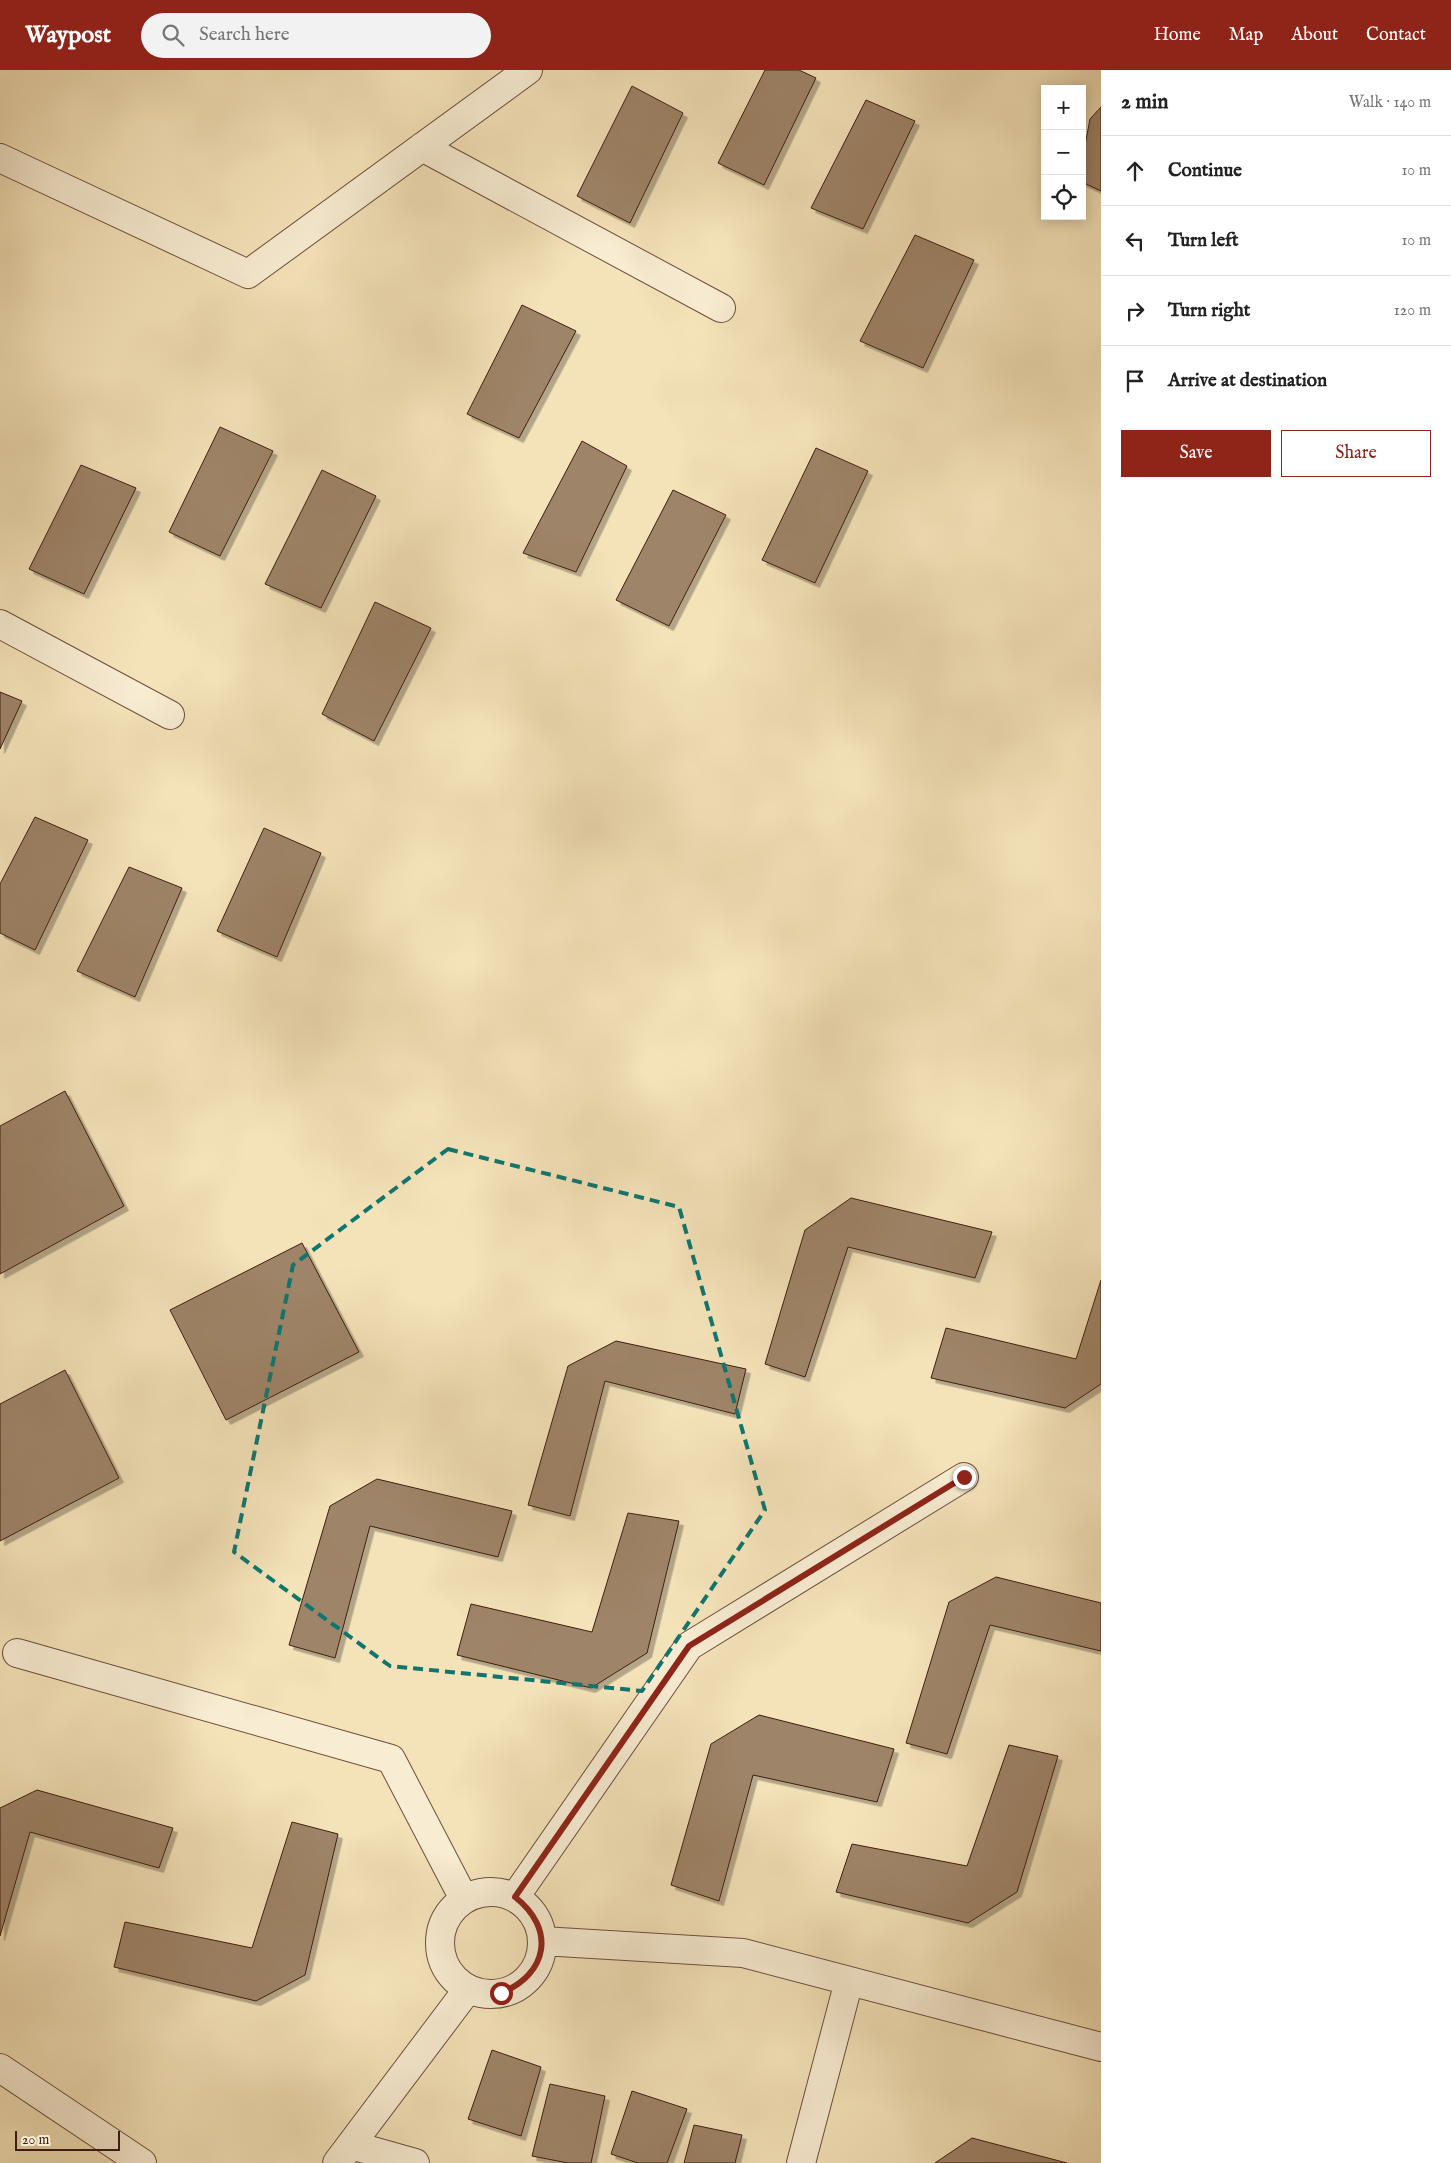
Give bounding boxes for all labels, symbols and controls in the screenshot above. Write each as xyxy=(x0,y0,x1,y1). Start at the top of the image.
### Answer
search box xyxy=(141,13,491,58)
text: Waypost xyxy=(25,20,111,51)
icon: search xyxy=(159,21,187,49)
text: Search here xyxy=(199,23,290,47)
text: Home xyxy=(1154,24,1201,47)
text: Map xyxy=(1229,24,1263,47)
text: About xyxy=(1291,24,1338,47)
text: Contact xyxy=(1366,24,1426,47)
map controls xyxy=(1041,85,1086,220)
button: + xyxy=(1041,85,1086,130)
text: 2 min xyxy=(1121,89,1168,116)
text: Walk · 140 m xyxy=(1349,93,1431,113)
button: − xyxy=(1041,130,1086,175)
icon: ahead xyxy=(1121,157,1149,185)
text: Continue xyxy=(1168,159,1242,183)
text: 10 m xyxy=(1401,161,1431,181)
button: locate xyxy=(1041,175,1086,220)
icon: left xyxy=(1121,227,1149,255)
text: Turn left xyxy=(1168,229,1239,253)
text: 10 m xyxy=(1401,231,1431,251)
icon: right xyxy=(1121,297,1149,325)
text: Turn right xyxy=(1168,299,1250,323)
text: 120 m xyxy=(1394,301,1431,321)
icon: arrive xyxy=(1121,367,1149,395)
text: Arrive at destination xyxy=(1168,369,1327,393)
button: Save xyxy=(1121,430,1271,477)
button: Share xyxy=(1281,430,1431,477)
route end xyxy=(953,1466,976,1489)
route start xyxy=(490,1982,513,2005)
scale bar xyxy=(15,2128,120,2151)
text: 20 m xyxy=(22,2131,49,2149)

